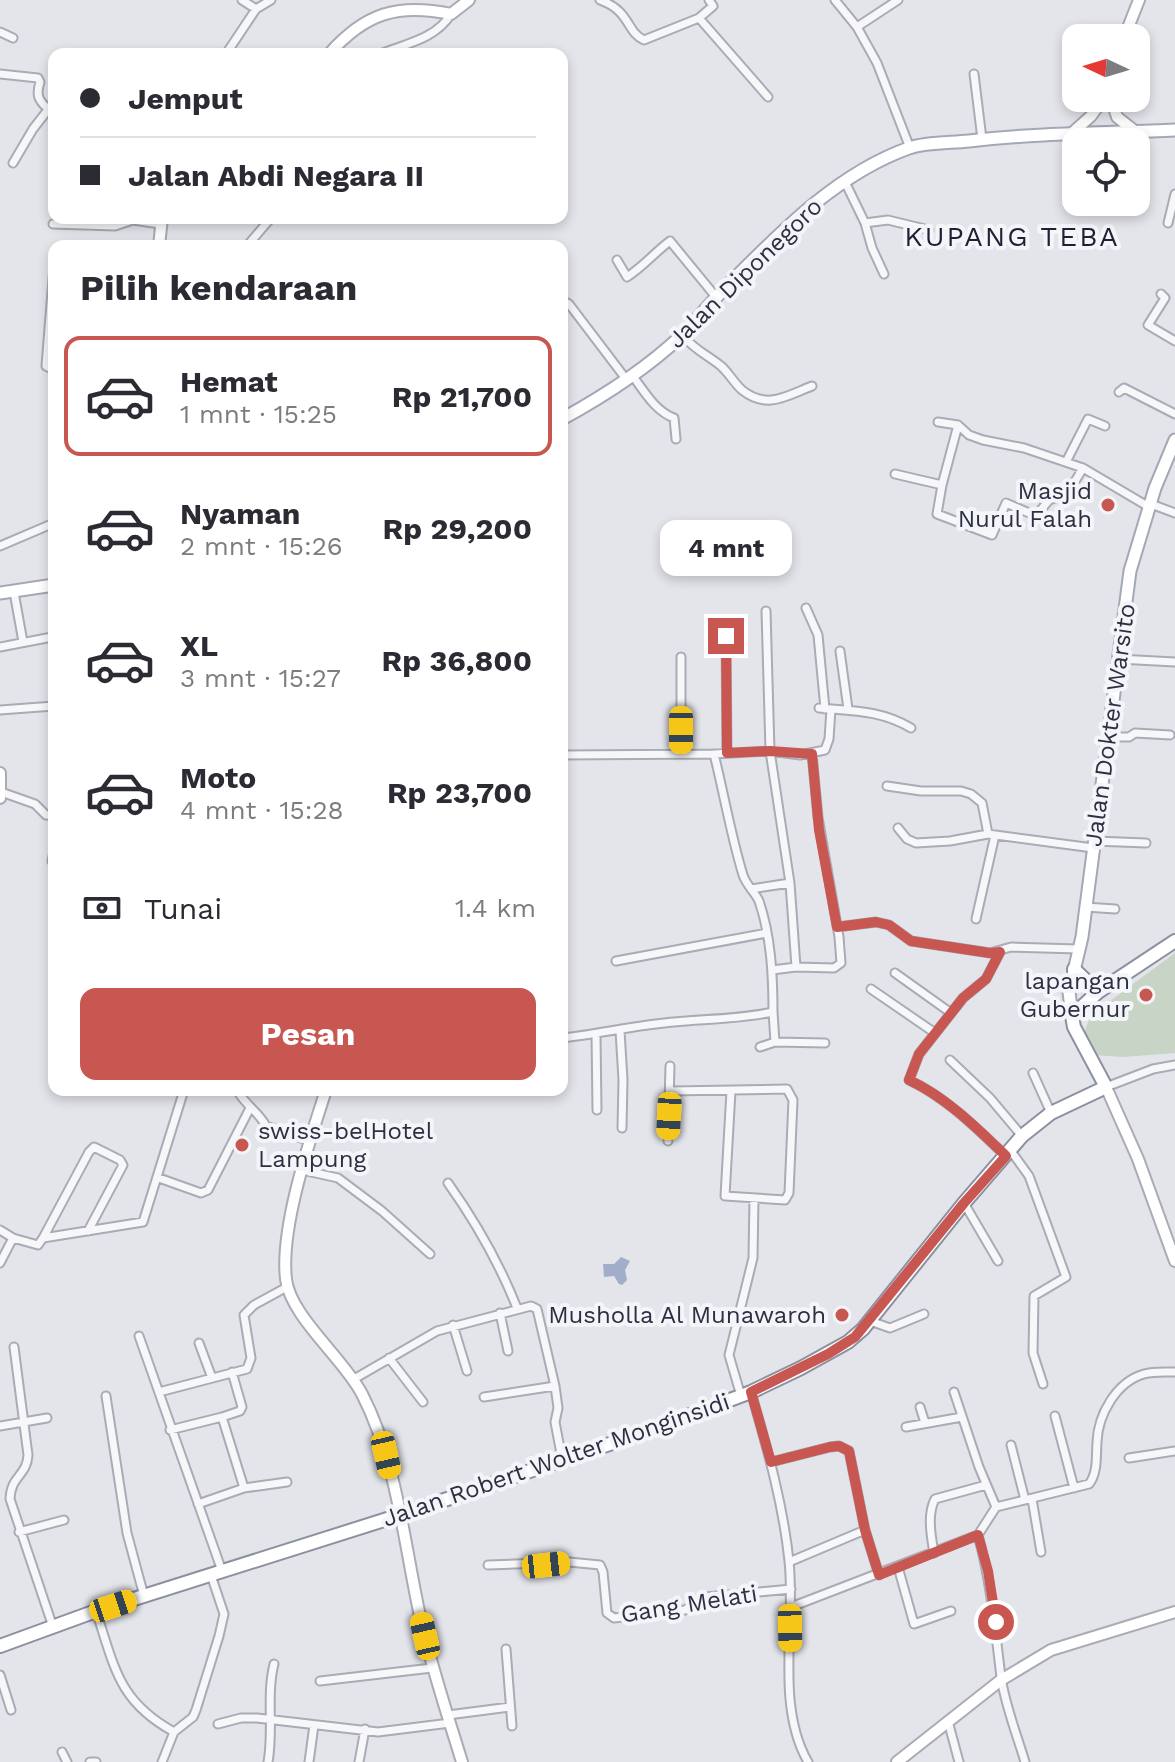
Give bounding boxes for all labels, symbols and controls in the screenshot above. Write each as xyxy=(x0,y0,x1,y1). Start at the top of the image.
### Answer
north arrow xyxy=(1062,24,1150,112)
map controls xyxy=(1062,24,1150,216)
text: Jemput xyxy=(128,81,243,116)
button: locate xyxy=(1062,128,1150,216)
text: Jalan Abdi Negara II xyxy=(128,158,424,193)
street label: Jalan Diponegoro xyxy=(662,192,828,354)
district label: KUPANG TEBA xyxy=(904,220,1120,253)
text: Pilih kendaraan xyxy=(80,267,357,309)
icon: car xyxy=(84,360,156,432)
text: Hemat xyxy=(180,364,278,399)
text: Rp 21,700 xyxy=(392,379,532,414)
text: 1 mnt · 15:25 xyxy=(180,399,337,429)
place label: Masjid Nurul Falah xyxy=(958,477,1092,533)
icon: car xyxy=(84,492,156,564)
text: Nyaman xyxy=(180,496,300,531)
marker: Masjid Nurul Falah xyxy=(1099,496,1117,514)
text: Rp 29,200 xyxy=(383,511,532,546)
callout: 4 mnt xyxy=(660,520,792,576)
text: 2 mnt · 15:26 xyxy=(180,531,343,561)
text: 4 mnt xyxy=(688,533,764,563)
street label: Jalan Dokter Warsito xyxy=(1079,602,1141,848)
route end xyxy=(708,618,744,654)
icon: car xyxy=(84,624,156,696)
text: XL xyxy=(180,628,218,663)
text: Rp 36,800 xyxy=(382,643,532,678)
text: 3 mnt · 15:27 xyxy=(180,663,341,693)
car xyxy=(669,706,693,754)
icon: car xyxy=(84,756,156,828)
text: Moto xyxy=(180,760,256,795)
text: Rp 23,700 xyxy=(387,775,532,810)
text: 4 mnt · 15:28 xyxy=(180,795,344,825)
icon: cash xyxy=(80,886,124,930)
text: Tunai xyxy=(144,891,222,926)
text: 1.4 km xyxy=(455,893,536,923)
place label: lapangan Gubernur xyxy=(1020,967,1130,1023)
marker: lapangan Gubernur xyxy=(1137,986,1155,1004)
button: Pesan xyxy=(80,988,536,1080)
car xyxy=(656,1091,682,1141)
place label: swiss-belHotel Lampung xyxy=(258,1117,434,1173)
marker: swiss-belHotel Lampung xyxy=(233,1136,251,1154)
place label: Musholla Al Munawaroh xyxy=(548,1301,826,1329)
marker: Musholla Al Munawaroh xyxy=(833,1306,851,1324)
street label: Jalan Robert Wolter Monginsidi xyxy=(379,1387,733,1533)
car xyxy=(369,1429,403,1481)
car xyxy=(521,1551,571,1579)
street label: Gang Melati xyxy=(619,1579,759,1629)
car xyxy=(86,1587,140,1625)
car xyxy=(778,1604,802,1652)
route start xyxy=(978,1604,1014,1640)
car xyxy=(408,1610,442,1662)

